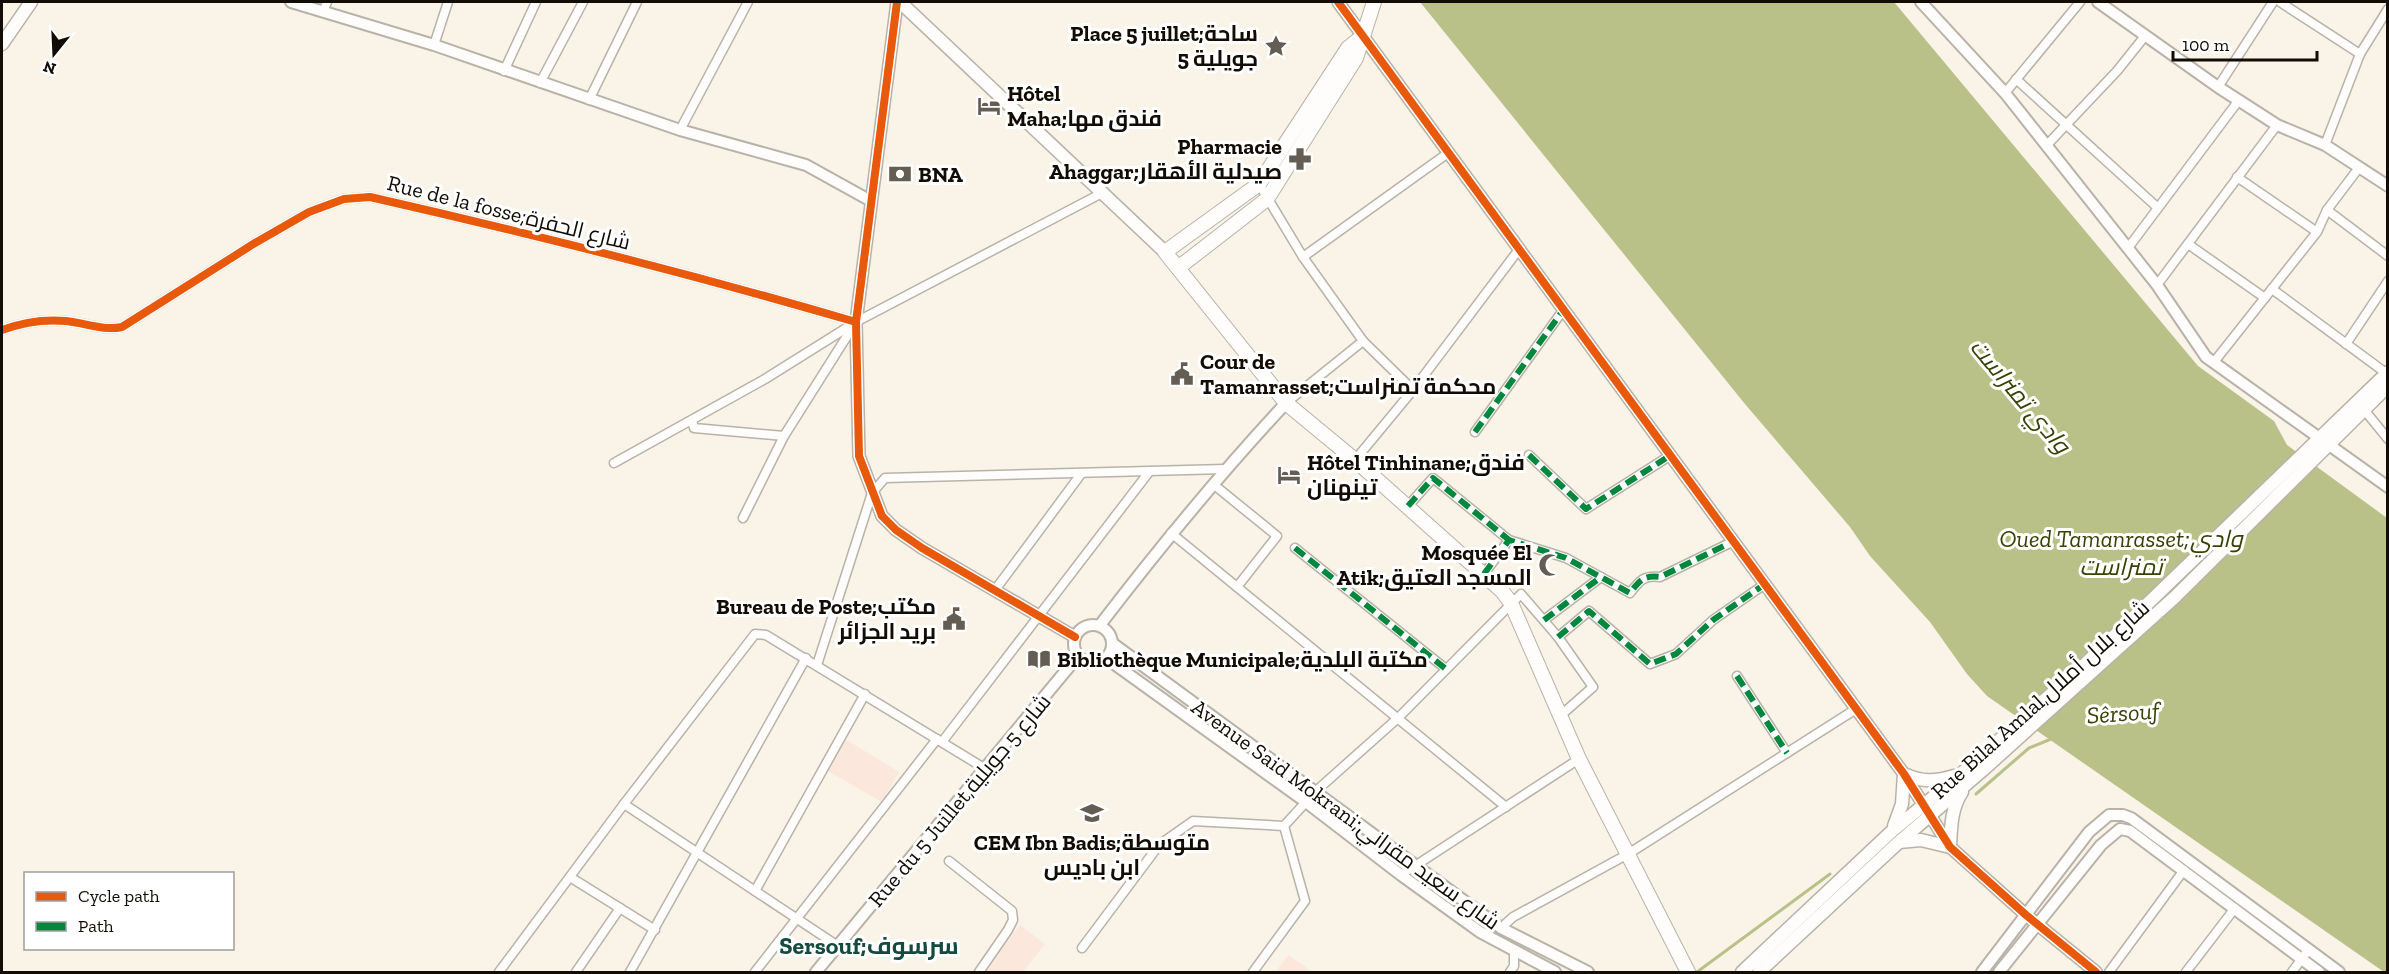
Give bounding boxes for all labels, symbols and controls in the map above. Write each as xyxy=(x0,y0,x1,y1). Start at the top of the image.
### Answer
place label: Place 5 juillet;ساحة 5 جويلية xyxy=(1070,20,1258,72)
north arrow xyxy=(24,24,84,84)
scale bar xyxy=(2173,24,2317,62)
place icon: Place 5 juillet;ساحة 5 جويلية xyxy=(1263,33,1289,59)
text: 100 m xyxy=(2182,34,2230,56)
text: N xyxy=(41,57,58,79)
place label: Hôtel Maha;فندق مها xyxy=(1007,80,1162,132)
hotel icon: Hôtel Maha;فندق مها xyxy=(976,93,1002,119)
place label: Pharmacie Ahaggar;صيدلية الأهقار xyxy=(1049,133,1282,185)
pharmacy icon: Pharmacie Ahaggar;صيدلية الأهقار xyxy=(1287,146,1313,172)
bank icon: BNA xyxy=(887,161,913,187)
place label: BNA xyxy=(918,161,964,188)
street label: Rue de la fosse;شارع الحفرة xyxy=(384,169,633,257)
water label: وادي تمنراست xyxy=(1960,332,2078,464)
place label: Cour de Tamanrasset;محكمة تمنراست xyxy=(1200,348,1496,400)
public building icon: Cour de Tamanrasset;محكمة تمنراست xyxy=(1169,361,1195,387)
place label: Hôtel Tinhinane;فندق تينهنان xyxy=(1307,449,1525,501)
hotel icon: Hôtel Tinhinane;فندق تينهنان xyxy=(1276,462,1302,488)
water label: Oued Tamanrasset;وادي تمنراست xyxy=(1999,524,2244,581)
place label: Mosquée El Atik;المسجد العتيق xyxy=(1336,539,1532,591)
mosque icon: Mosquée El Atik;المسجد العتيق xyxy=(1537,552,1563,578)
place label: Bureau de Poste;مكتب بريد الجزائر xyxy=(716,593,936,645)
street label: Rue Bilal Amlal,شارع بلال أملال xyxy=(1926,594,2156,805)
public building icon: Bureau de Poste;مكتب بريد الجزائر xyxy=(941,606,967,632)
library icon: Bibliothèque Municipale;مكتبة البلدية xyxy=(1026,646,1052,672)
place label: Bibliothèque Municipale;مكتبة البلدية xyxy=(1057,646,1428,673)
street label: Rue du 5 Juillet,شارع 5 جويلية xyxy=(862,688,1057,913)
street label: Avenue Said Mokrani;شارع سعيد مقراني xyxy=(1184,693,1505,938)
water label: Sêrsouf xyxy=(2086,695,2163,730)
school or university icon: CEM Ibn Badis;متوسطة ابن باديس xyxy=(1079,800,1105,826)
place label: CEM Ibn Badis;متوسطة ابن باديس xyxy=(974,829,1210,881)
legend xyxy=(24,872,234,950)
text: Cycle path xyxy=(78,885,160,907)
text: Path xyxy=(78,915,114,937)
district label: Sersouf;سرسوف xyxy=(779,931,959,960)

